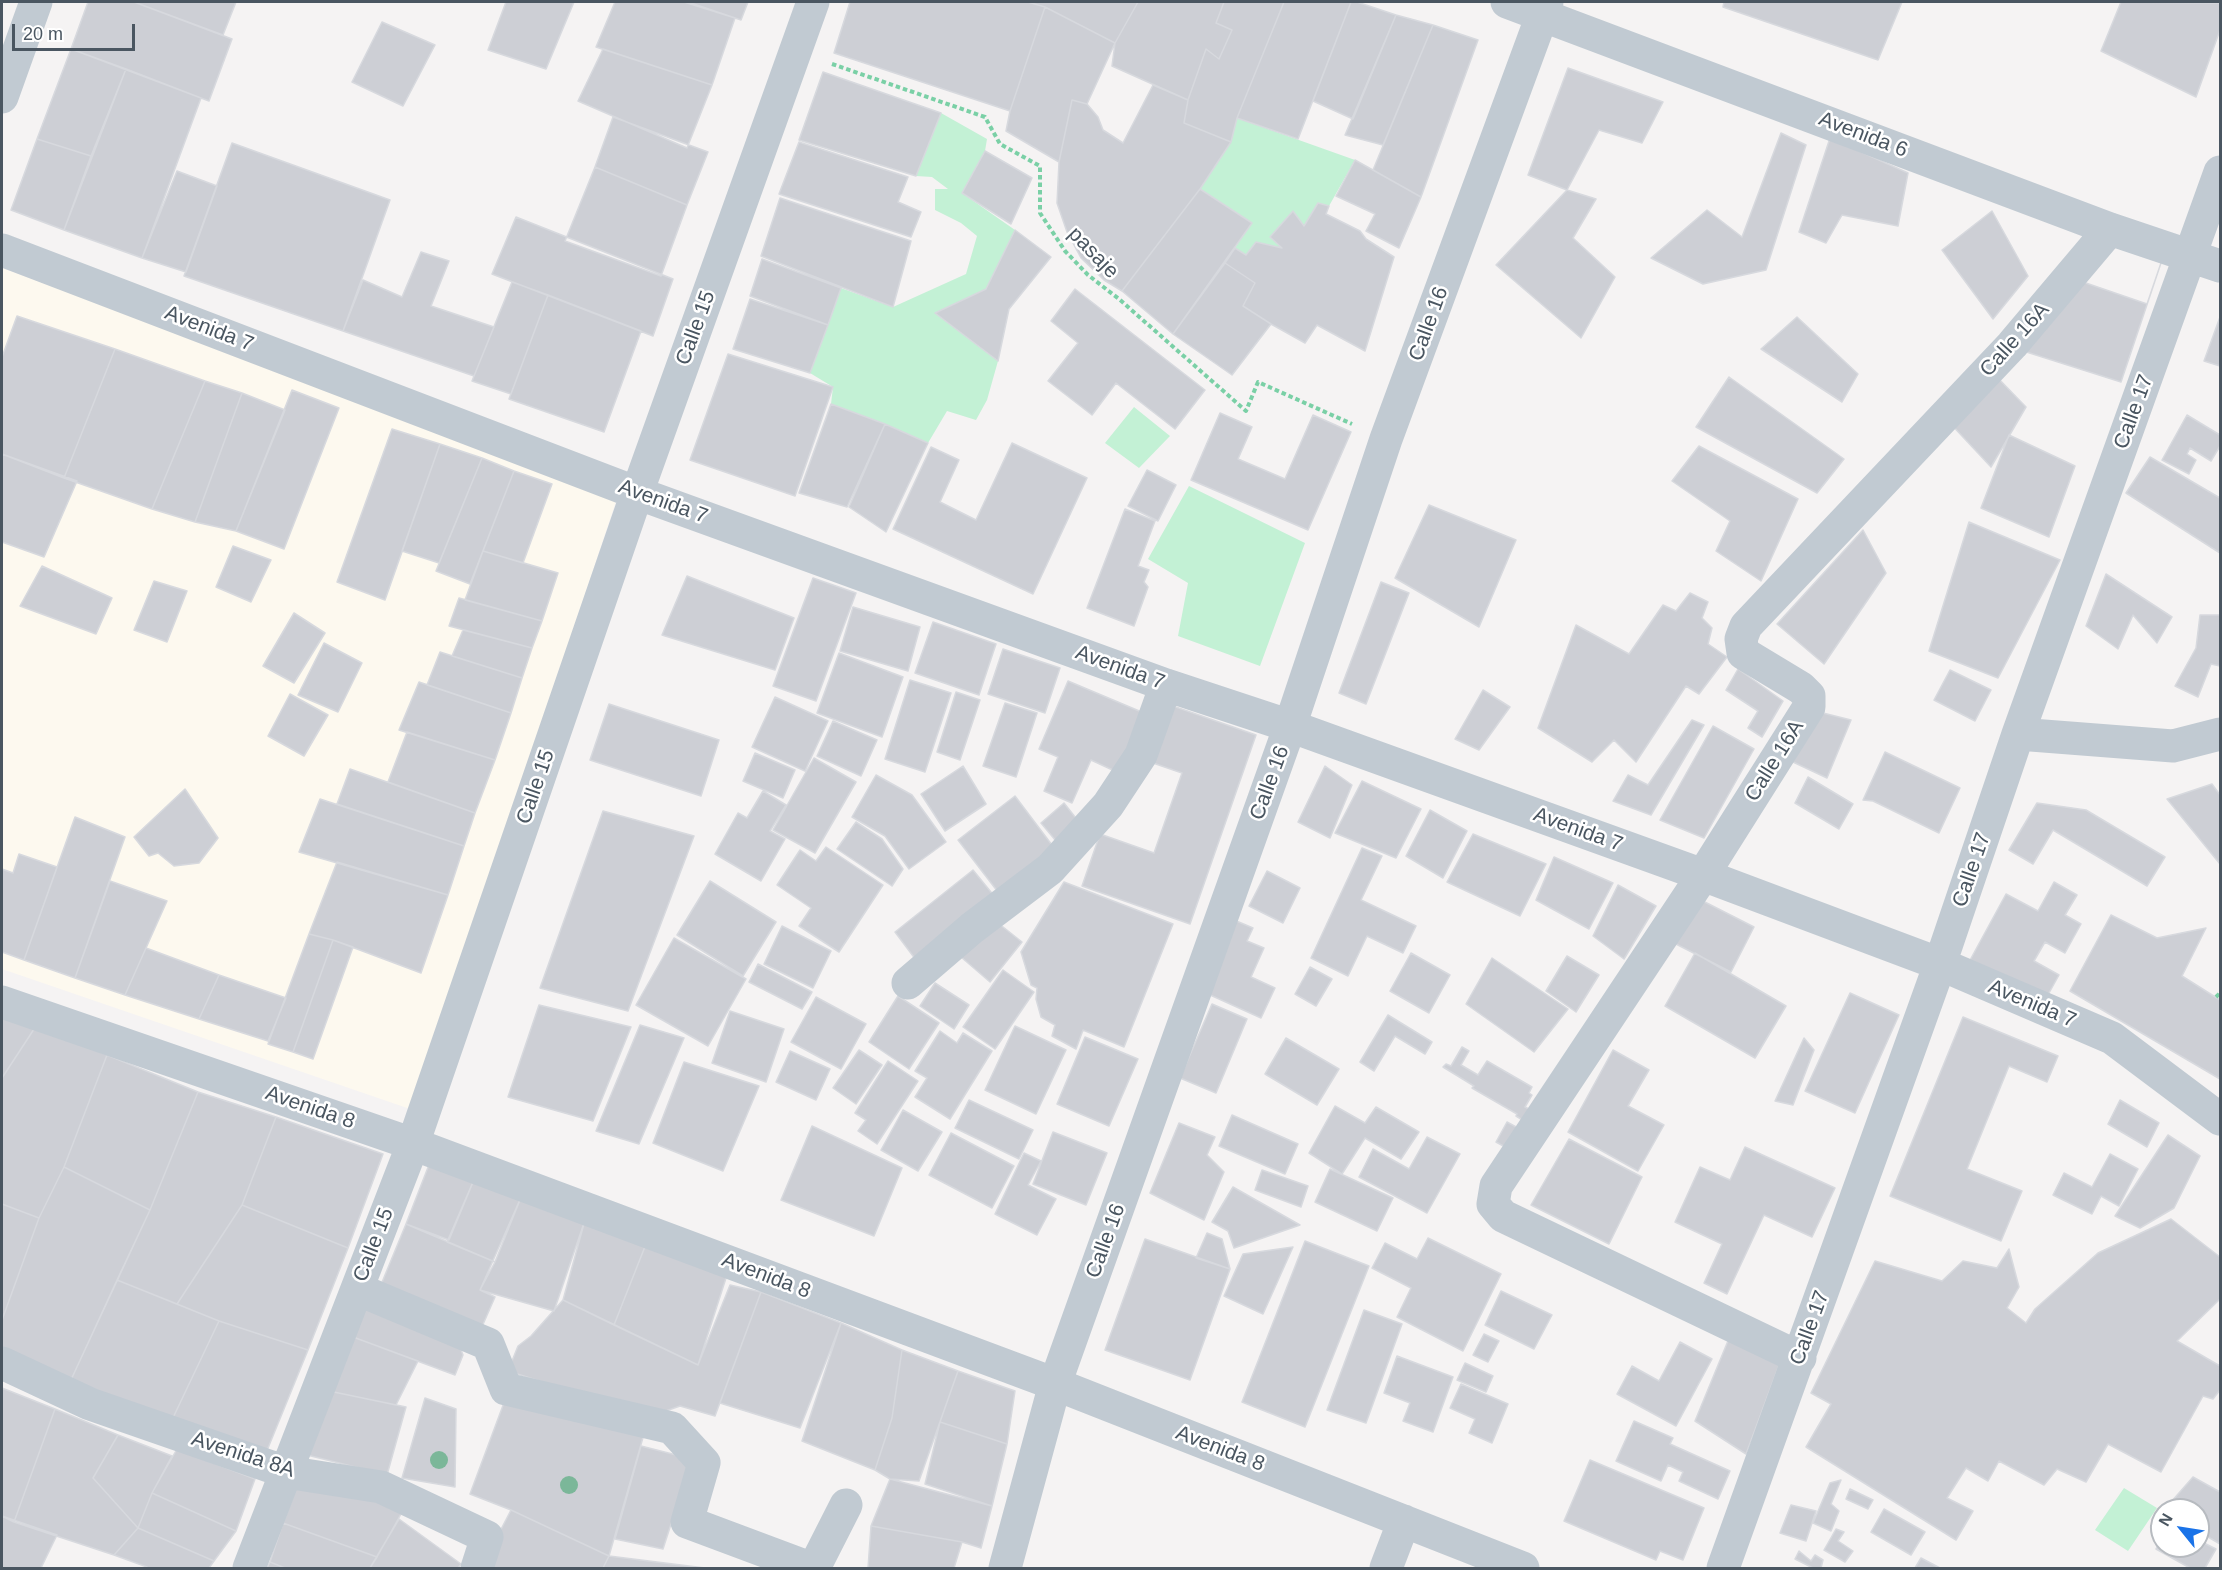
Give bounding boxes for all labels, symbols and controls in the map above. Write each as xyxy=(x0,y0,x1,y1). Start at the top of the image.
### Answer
scale bar xyxy=(15,12,138,50)
text: 20 m xyxy=(23,24,63,44)
street label: Avenida 6 xyxy=(1815,107,1911,163)
street label: pasaje xyxy=(1062,222,1124,284)
street label: Calle 16 xyxy=(1404,283,1454,365)
street label: Calle 15 xyxy=(671,287,721,369)
street label: Calle 16A xyxy=(1975,298,2055,382)
street label: Avenida 7 xyxy=(161,301,257,357)
street label: Calle 17 xyxy=(2109,371,2159,453)
street label: Avenida 7 xyxy=(615,474,711,530)
street label: Avenida 7 xyxy=(1072,640,1168,696)
street label: Calle 16A xyxy=(1740,716,1810,806)
street label: Calle 16 xyxy=(1245,742,1295,824)
street label: Calle 15 xyxy=(512,746,560,828)
street label: Avenida 7 xyxy=(1530,802,1626,858)
street label: Calle 17 xyxy=(1948,829,1996,911)
street label: Avenida 7 xyxy=(1984,974,2080,1034)
street label: Avenida 8 xyxy=(262,1081,358,1135)
street label: Calle 16 xyxy=(1081,1200,1131,1282)
street label: Calle 15 xyxy=(348,1205,400,1285)
street label: Avenida 8 xyxy=(718,1248,814,1304)
street label: Calle 17 xyxy=(1785,1287,1835,1369)
street label: Avenida 8 xyxy=(1172,1421,1268,1477)
street label: Avenida 8A xyxy=(188,1426,298,1484)
north arrow xyxy=(2150,1498,2210,1558)
text: N xyxy=(2155,1510,2176,1529)

